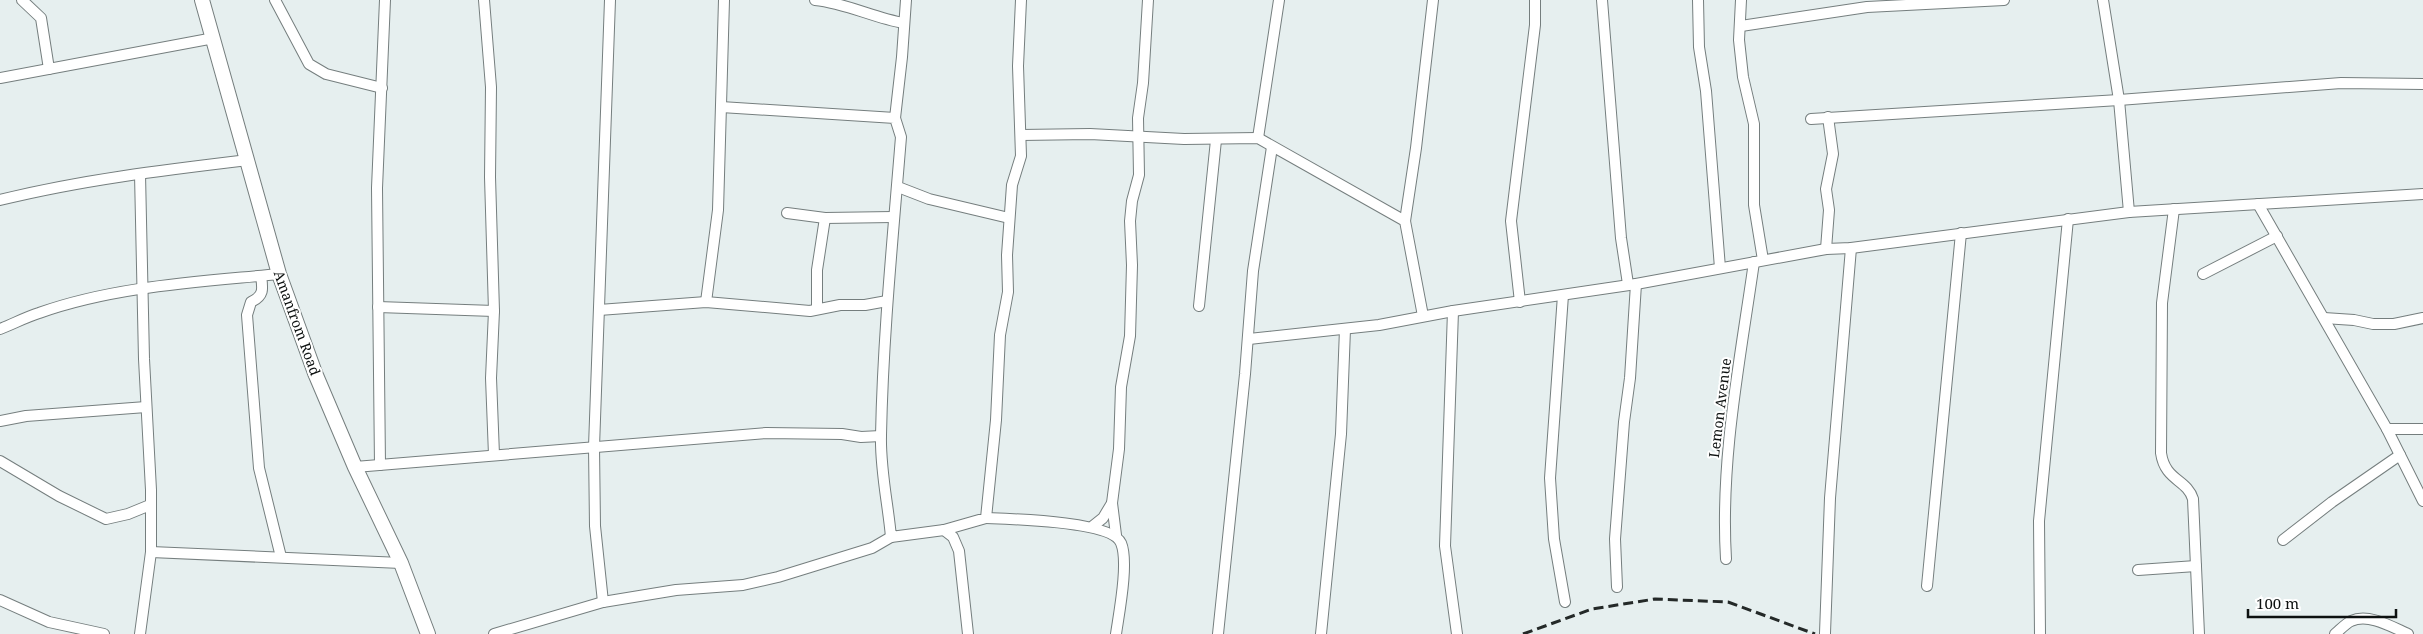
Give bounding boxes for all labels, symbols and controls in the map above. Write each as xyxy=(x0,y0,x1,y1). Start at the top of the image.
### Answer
street label: Amanfrom Road xyxy=(270,268,325,378)
street label: Lemon Avenue xyxy=(1704,357,1735,459)
scale bar xyxy=(2248,586,2396,618)
text: 100 m xyxy=(2256,593,2299,613)

